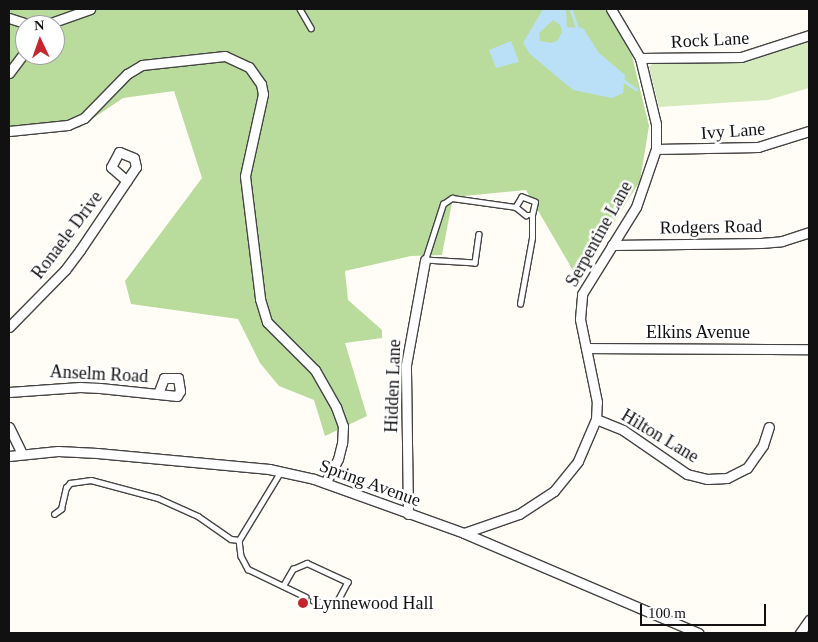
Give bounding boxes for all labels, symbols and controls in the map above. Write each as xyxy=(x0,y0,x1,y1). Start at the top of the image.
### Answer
north arrow xyxy=(15,15,65,65)
text: N xyxy=(34,18,45,33)
street label: Rock Lane xyxy=(670,27,750,53)
street label: Ivy Lane xyxy=(700,118,766,144)
street label: Serpentine Lane xyxy=(561,177,637,291)
street label: Ronaele Drive xyxy=(27,187,107,283)
street label: Rodgers Road xyxy=(660,215,762,239)
street label: Elkins Avenue xyxy=(645,321,751,343)
street label: Hidden Lane xyxy=(381,339,405,433)
street label: Anselm Road xyxy=(49,361,149,387)
street label: Hilton Lane xyxy=(617,404,703,468)
street label: Spring Avenue xyxy=(316,455,424,511)
place label: Lynnewood Hall xyxy=(313,592,433,614)
scale bar xyxy=(643,594,769,626)
marker: Lynnewood Hall xyxy=(297,597,309,609)
text: 100 m xyxy=(648,605,686,621)

